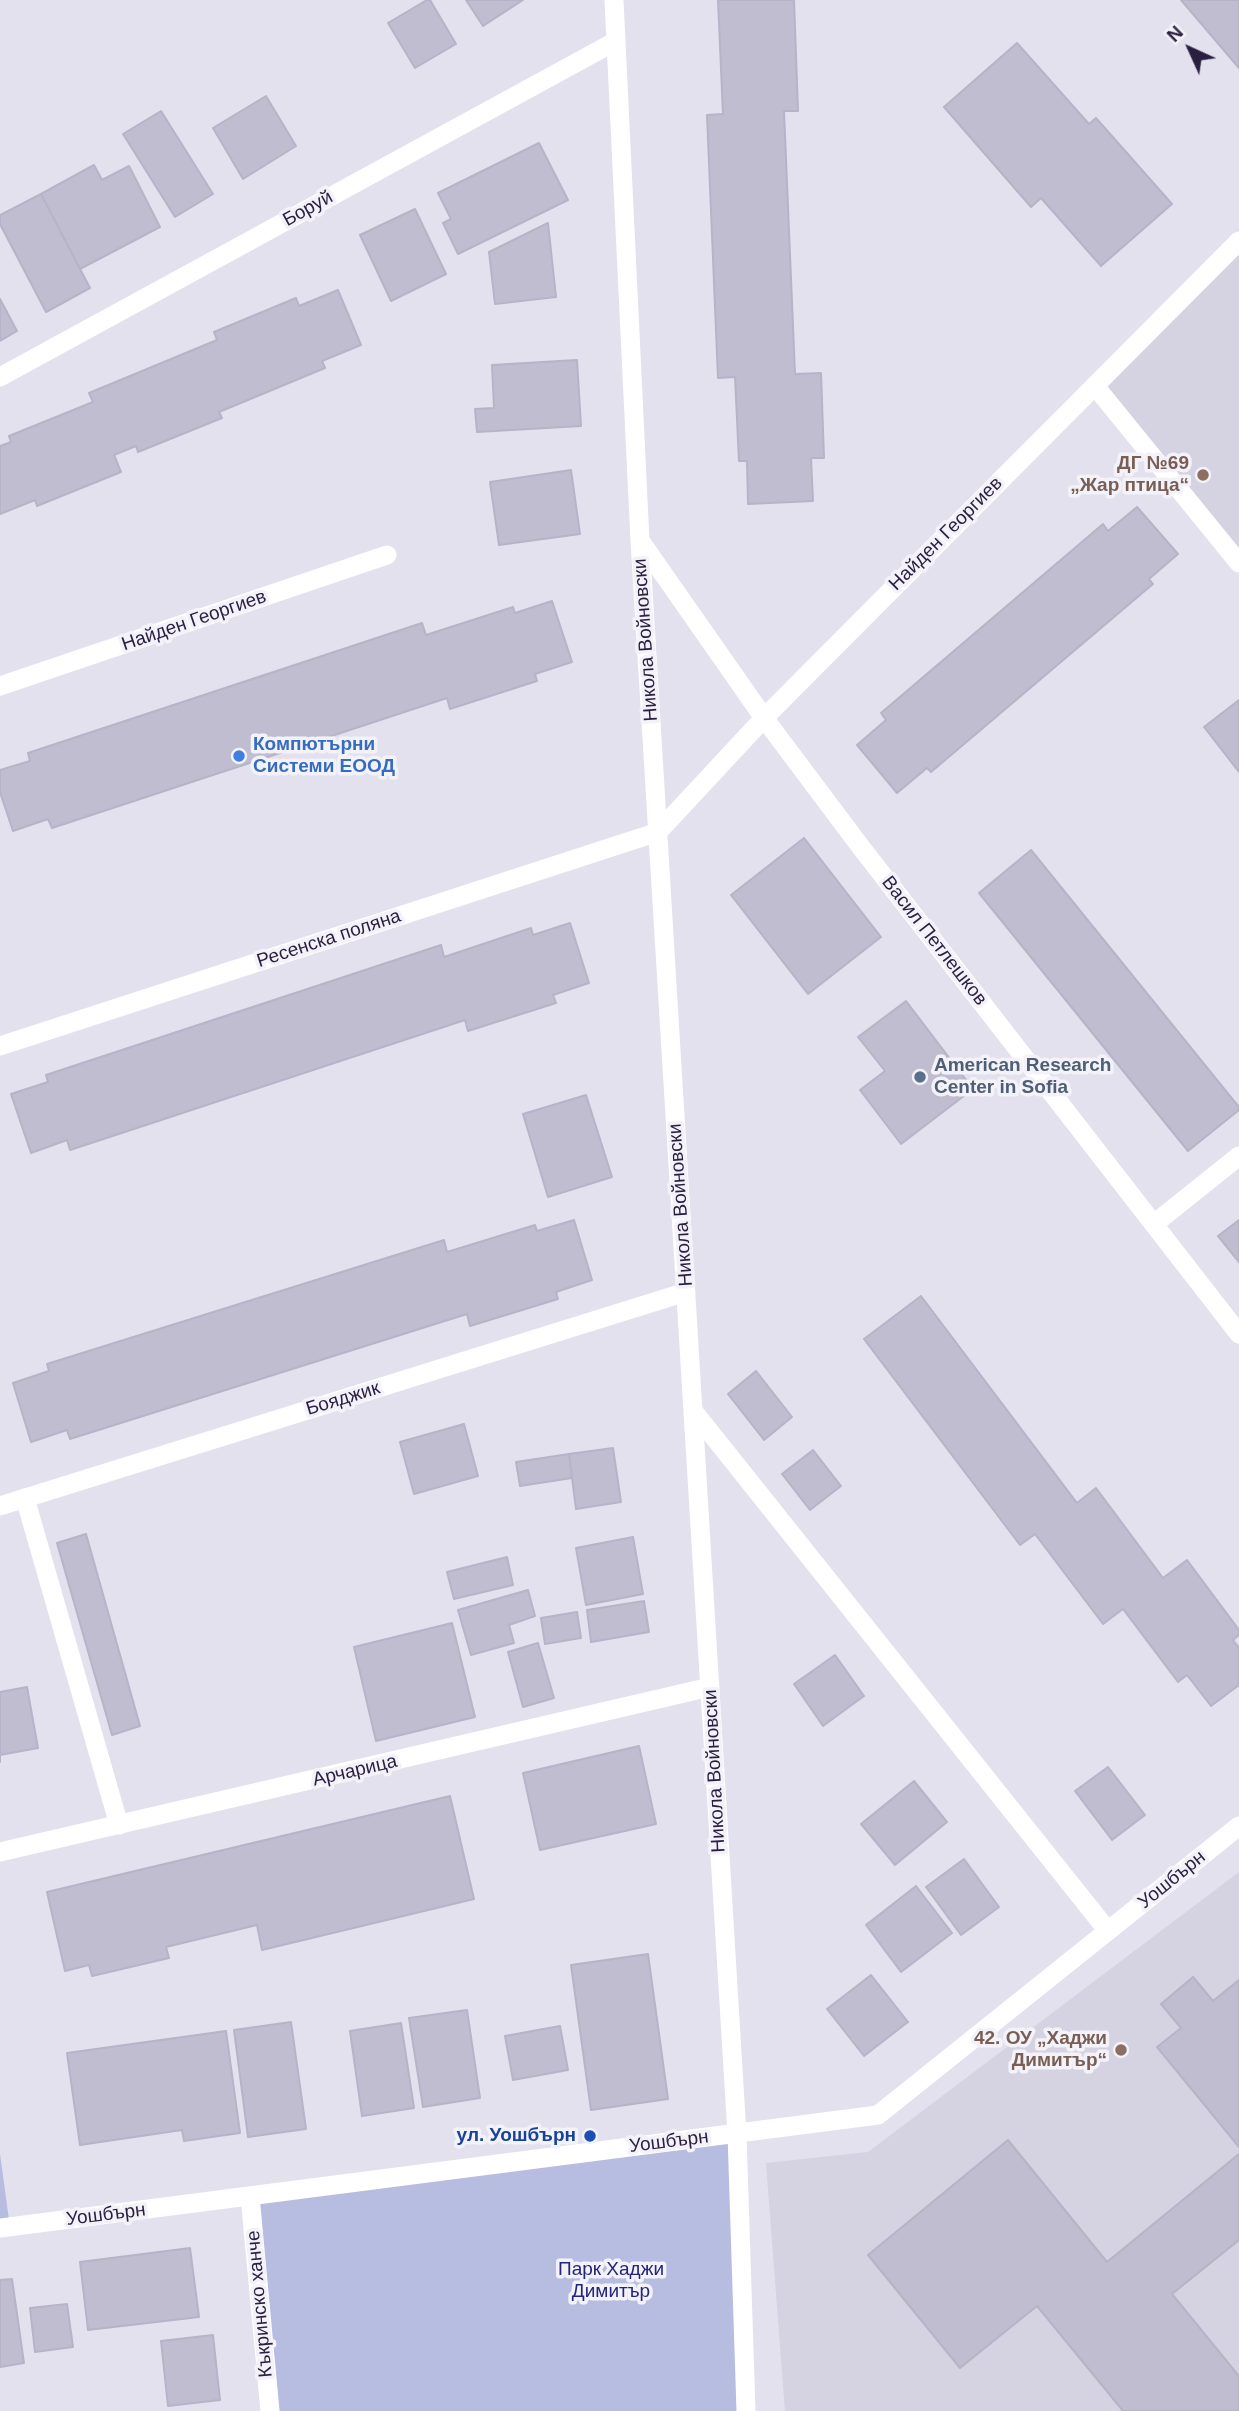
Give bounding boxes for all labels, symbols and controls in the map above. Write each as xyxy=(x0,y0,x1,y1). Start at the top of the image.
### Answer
north arrow xyxy=(1155,14,1225,84)
text: N xyxy=(1163,22,1187,46)
street label: Боруй xyxy=(279,186,337,232)
place label: ДГ №69 „Жар птица“ xyxy=(1070,453,1189,497)
marker: ДГ №69 „Жар птица“ xyxy=(1195,467,1211,483)
street label: Найден Георгиев xyxy=(884,472,1008,596)
street label: Никола Войновски xyxy=(629,558,663,722)
street label: Найден Георгиев xyxy=(119,586,269,656)
place label: Компютърни Системи ЕООД xyxy=(253,734,395,778)
marker: Компютърни Системи ЕООД xyxy=(231,748,247,764)
street label: Васил Петлешков xyxy=(876,872,992,1010)
street label: Ресенска поляна xyxy=(254,905,404,973)
place label: American Research Center in Sofia xyxy=(934,1055,1111,1099)
marker: American Research Center in Sofia xyxy=(912,1069,928,1085)
street label: Никола Войновски xyxy=(664,1123,698,1287)
street label: Бояджик xyxy=(303,1377,383,1421)
street label: Никола Войновски xyxy=(699,1689,731,1853)
street label: Арчарица xyxy=(311,1750,399,1792)
street label: Уошбърн xyxy=(1134,1846,1210,1914)
place label: 42. ОУ „Хаджи Димитър“ xyxy=(974,2028,1107,2072)
marker: 42. ОУ „Хаджи Димитър“ xyxy=(1113,2042,1129,2058)
place label: ул. Уошбърн xyxy=(457,2125,576,2147)
street label: Уошбърн xyxy=(628,2126,710,2158)
marker: ул. Уошбърн xyxy=(582,2128,598,2144)
street label: Уошбърн xyxy=(65,2199,147,2231)
street label: Къкринско ханче xyxy=(242,2229,278,2379)
park label: Парк Хаджи Димитър xyxy=(558,2259,664,2303)

